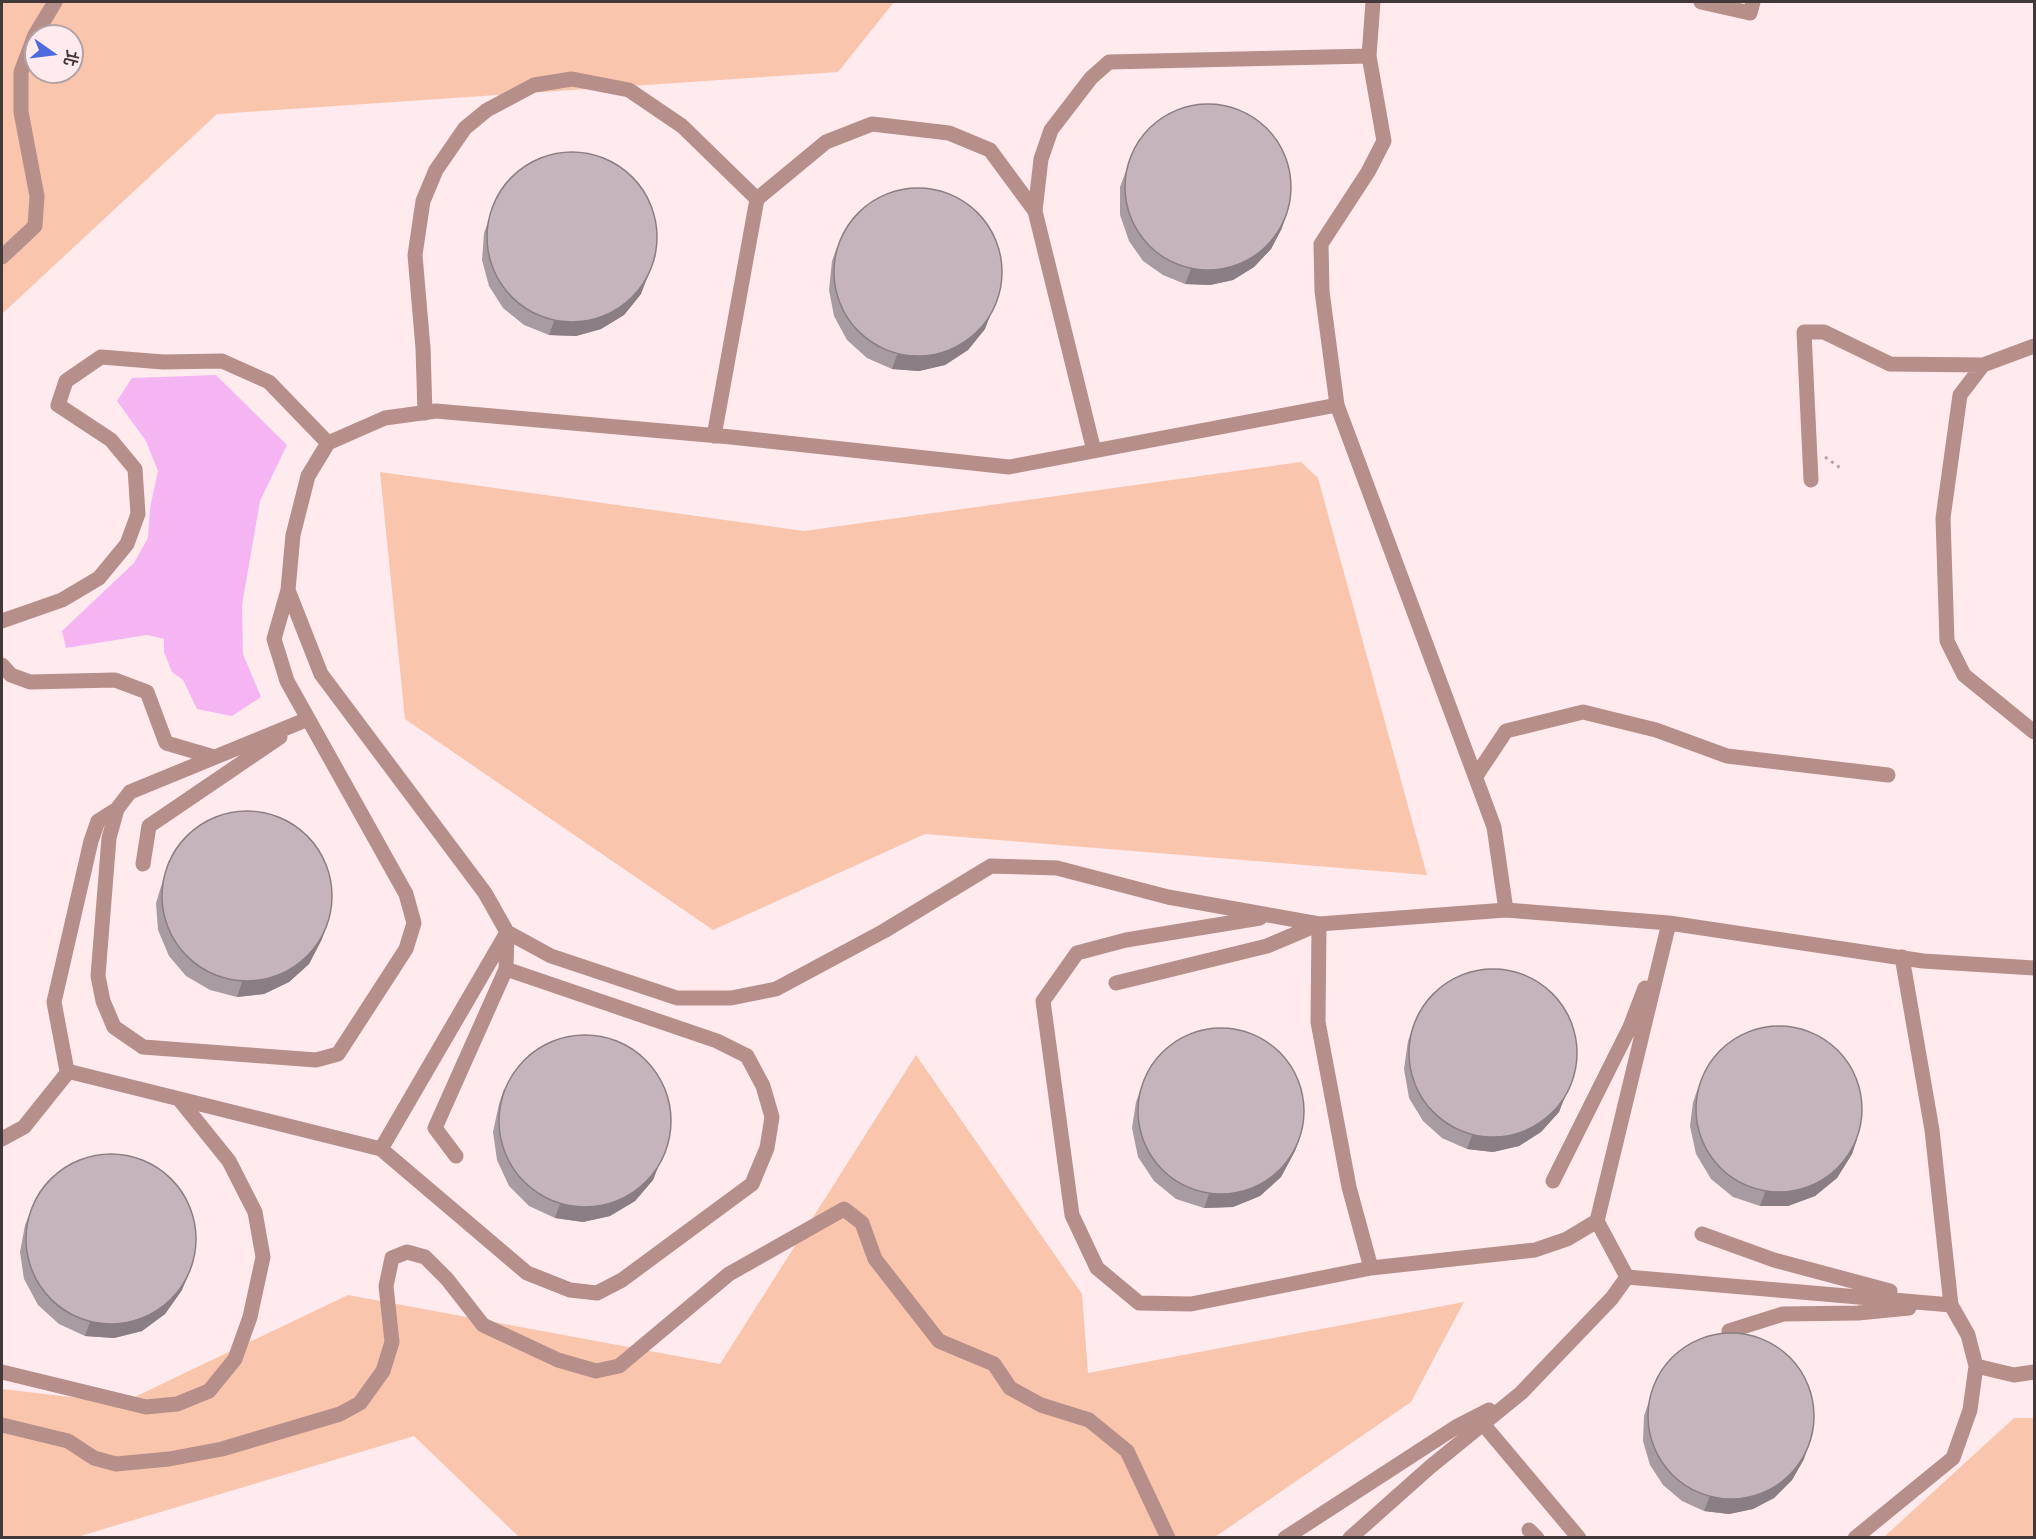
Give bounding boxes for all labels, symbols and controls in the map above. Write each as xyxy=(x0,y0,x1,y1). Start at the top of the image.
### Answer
north arrow xyxy=(24,24,84,84)
text: 北 xyxy=(58,48,81,68)

